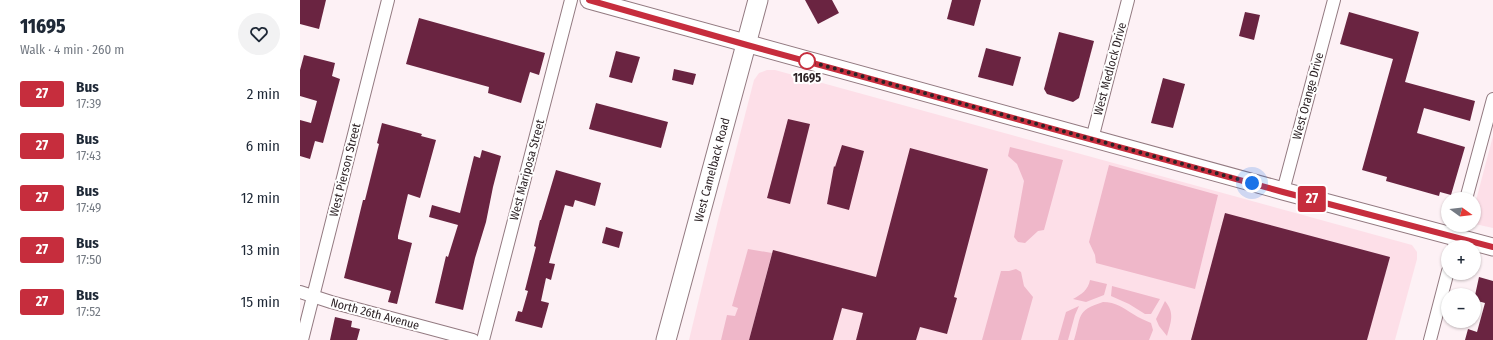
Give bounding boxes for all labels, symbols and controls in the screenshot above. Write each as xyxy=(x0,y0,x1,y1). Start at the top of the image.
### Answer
button: heart xyxy=(238,13,280,55)
text: 11695 xyxy=(20,15,66,38)
street label: West Medlock Drive xyxy=(1091,21,1129,117)
text: Walk · 4 min · 260 m xyxy=(20,42,124,57)
street label: West Orange Drive xyxy=(1290,51,1326,141)
marker: 11695 xyxy=(798,52,816,70)
place label: 11695 xyxy=(793,71,821,85)
text: Bus xyxy=(76,78,99,96)
text: 27 xyxy=(36,85,48,102)
text: 2 min xyxy=(247,85,280,103)
text: 17:39 xyxy=(76,96,101,111)
street label: West Camelback Road xyxy=(691,116,733,224)
street label: West Mariposa Street xyxy=(507,118,547,222)
street label: West Pierson Street xyxy=(327,122,363,218)
text: Bus xyxy=(76,130,99,148)
text: 27 xyxy=(36,137,48,154)
text: 6 min xyxy=(246,137,280,155)
text: 17:43 xyxy=(76,148,101,163)
your location xyxy=(1242,173,1262,193)
text: Bus xyxy=(76,182,99,200)
line badge: 27 xyxy=(1294,186,1330,212)
text: 27 xyxy=(36,189,48,206)
text: 12 min xyxy=(241,189,280,207)
text: 27 xyxy=(1306,190,1318,207)
north arrow xyxy=(1441,192,1481,232)
map controls xyxy=(1441,192,1481,328)
text: 17:49 xyxy=(76,200,101,215)
text: Bus xyxy=(76,234,99,252)
button: + xyxy=(1441,240,1481,280)
text: 27 xyxy=(36,241,48,258)
text: 13 min xyxy=(241,241,280,259)
text: 17:50 xyxy=(76,252,102,267)
text: Bus xyxy=(76,286,99,304)
button: − xyxy=(1441,288,1481,328)
text: 27 xyxy=(36,293,48,310)
text: 15 min xyxy=(241,293,280,311)
street label: North 26th Avenue xyxy=(329,295,421,333)
text: 17:52 xyxy=(76,304,101,319)

